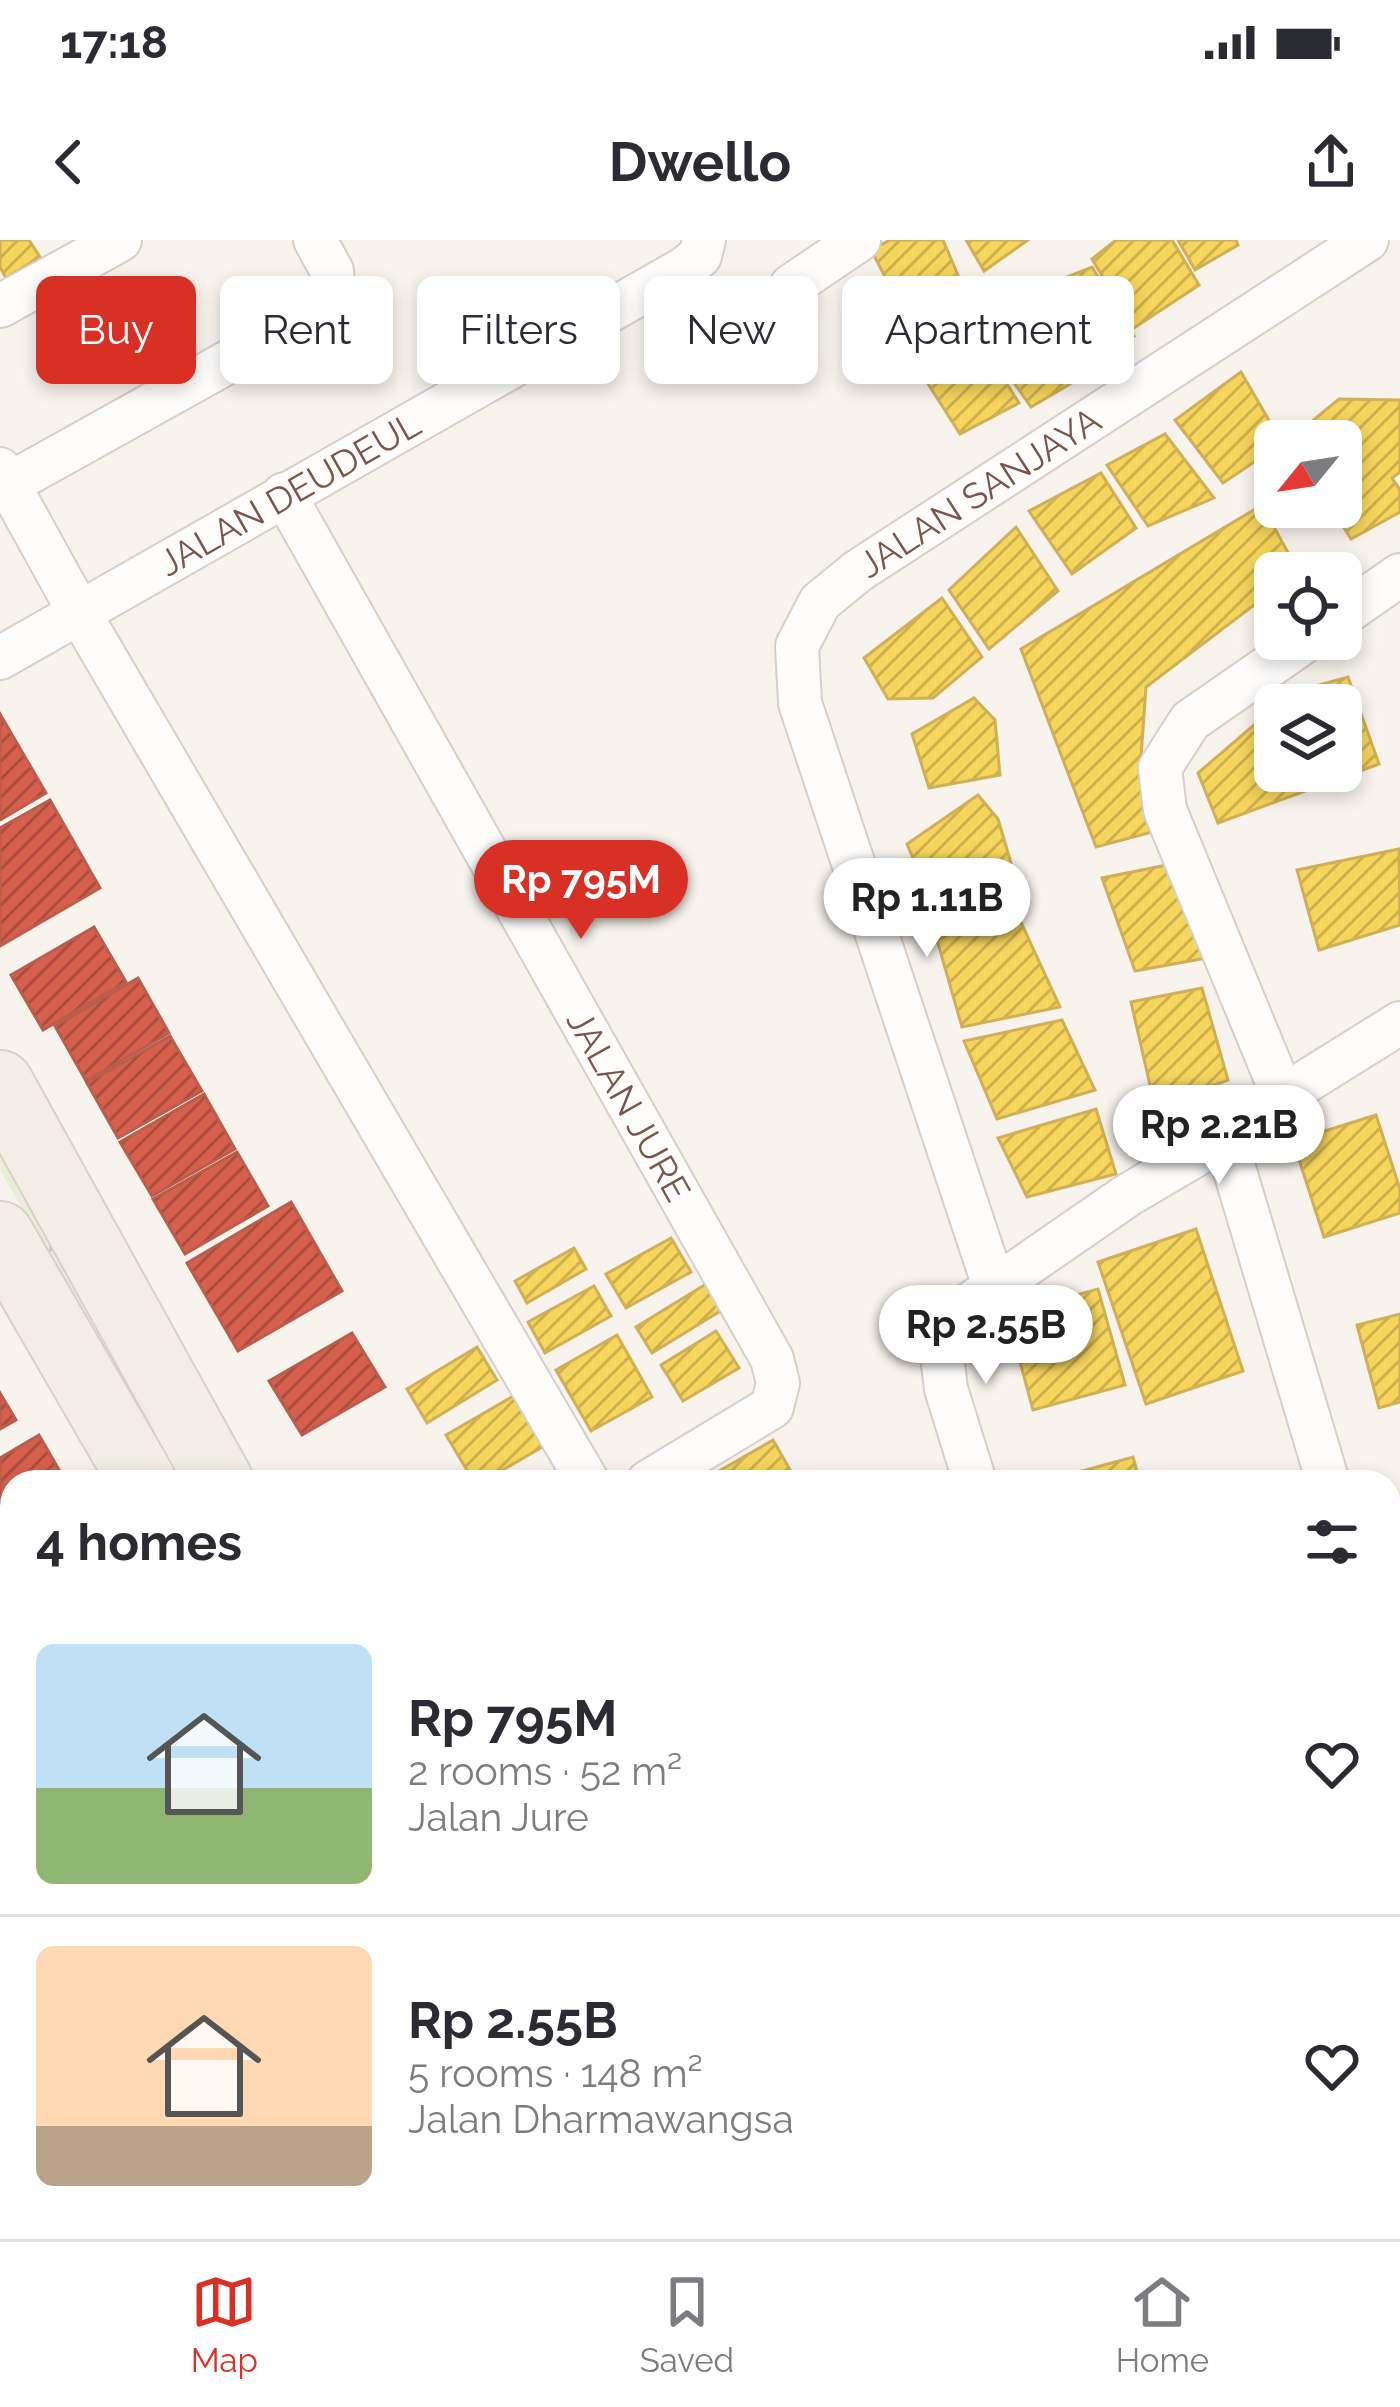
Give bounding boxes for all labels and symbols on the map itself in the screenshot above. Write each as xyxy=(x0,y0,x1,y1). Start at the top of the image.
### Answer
street label: JALAN SANJAYA xyxy=(851,398,1108,586)
street label: JALAN DEUDEUL xyxy=(151,402,428,584)
north arrow xyxy=(1254,420,1362,528)
pin: Rp 795M xyxy=(470,840,692,942)
pin: Rp 1.11B xyxy=(803,858,1051,960)
street label: JALAN JURE xyxy=(558,1003,699,1208)
pin: Rp 2.21B xyxy=(1095,1085,1343,1187)
pin: Rp 2.55B xyxy=(862,1285,1110,1387)

